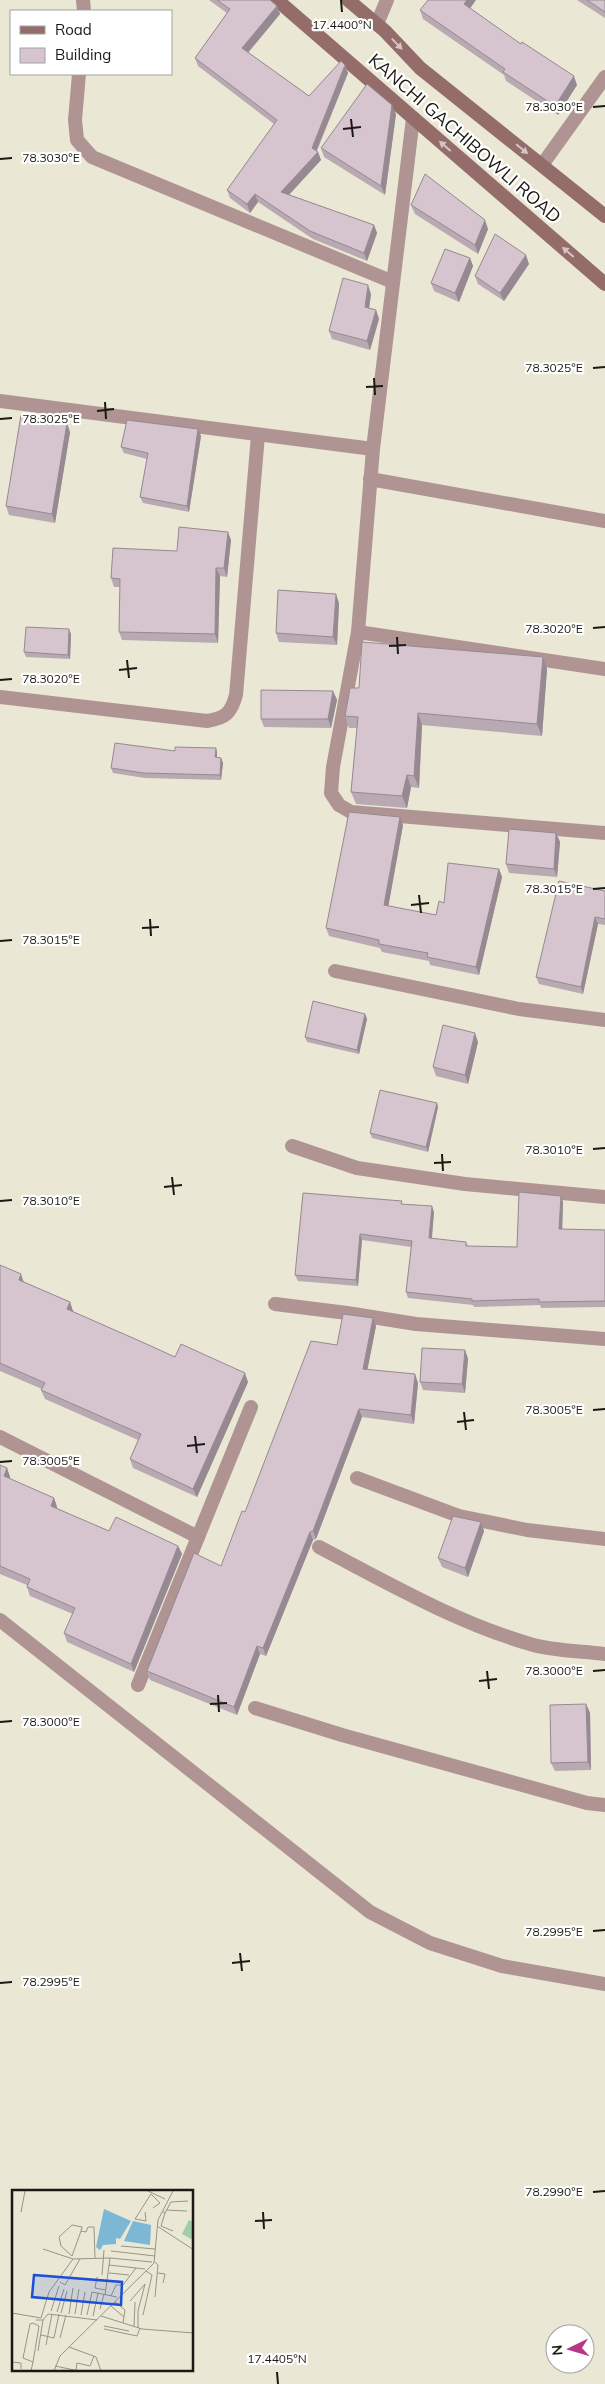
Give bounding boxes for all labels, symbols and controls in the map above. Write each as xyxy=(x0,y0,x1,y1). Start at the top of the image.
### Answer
legend xyxy=(10,10,172,75)
text: 17.4400°N xyxy=(312,17,372,32)
text: Road xyxy=(55,20,92,39)
one-way arrow xyxy=(391,38,403,50)
text: Building xyxy=(55,45,111,64)
street label: KANCHI GACHIBOWLI ROAD xyxy=(364,48,566,228)
text: 78.3030°E xyxy=(525,99,583,114)
one-way arrow xyxy=(440,140,452,152)
one-way arrow xyxy=(515,143,528,154)
text: 78.3030°E xyxy=(22,150,80,165)
one-way arrow xyxy=(562,247,575,258)
text: 78.3025°E xyxy=(525,360,583,375)
text: 78.3025°E xyxy=(22,411,80,426)
text: 78.3020°E xyxy=(525,621,583,636)
text: 78.3020°E xyxy=(22,671,80,686)
text: 78.3015°E xyxy=(525,881,583,896)
text: 78.3015°E xyxy=(22,932,80,947)
text: 78.3010°E xyxy=(525,1142,583,1157)
text: 78.3010°E xyxy=(22,1193,80,1208)
text: 78.3005°E xyxy=(525,1402,583,1417)
text: 78.3005°E xyxy=(22,1453,80,1468)
text: 78.3000°E xyxy=(525,1663,583,1678)
text: 78.3000°E xyxy=(22,1714,80,1729)
text: 78.2995°E xyxy=(525,1924,583,1939)
text: 78.2995°E xyxy=(22,1974,80,1989)
text: 78.2990°E xyxy=(525,2184,583,2199)
inset map xyxy=(12,2190,194,2372)
north arrow xyxy=(545,2324,595,2374)
text: N xyxy=(548,2344,566,2356)
text: 17.4405°N xyxy=(247,2351,307,2366)

